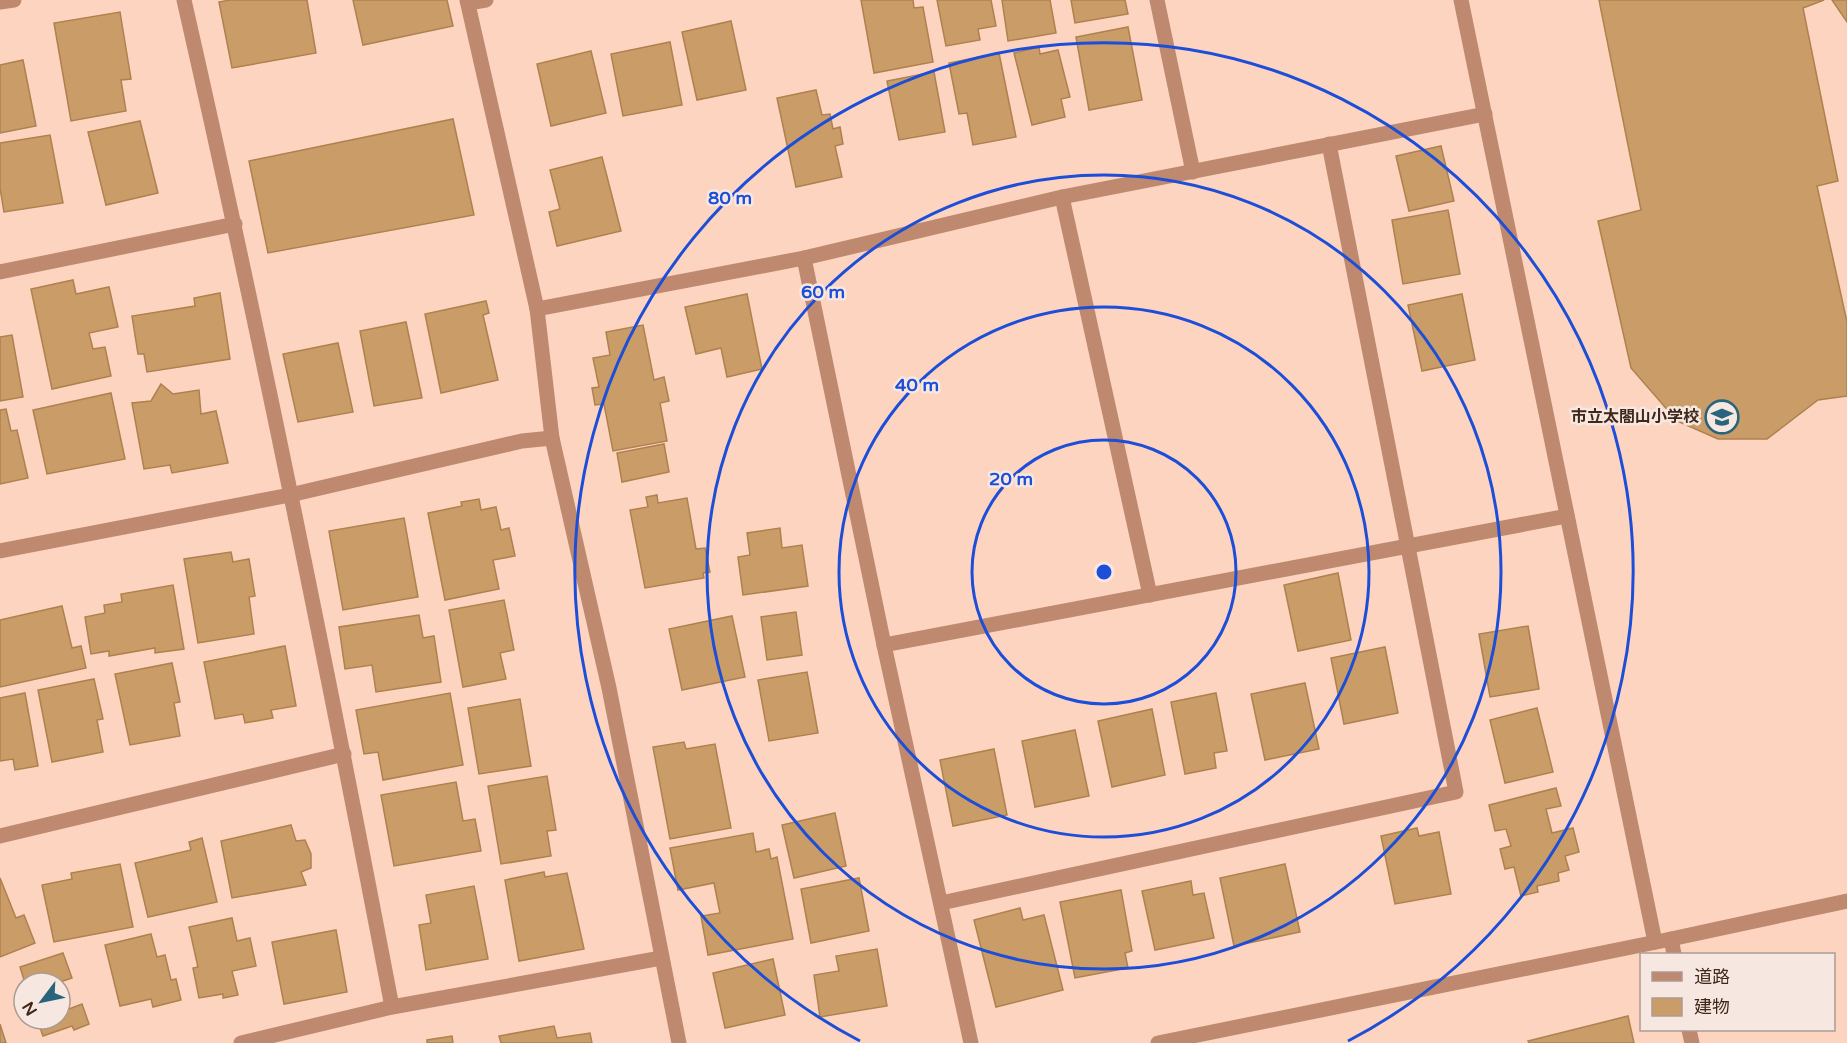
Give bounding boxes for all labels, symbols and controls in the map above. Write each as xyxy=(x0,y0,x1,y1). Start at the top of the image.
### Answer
text: 80 m xyxy=(708,187,752,209)
text: 60 m xyxy=(801,281,845,303)
text: 40 m xyxy=(895,374,939,396)
school or university icon: 市立太閤山小学校 xyxy=(1704,399,1740,435)
place label: 市立太閤山小学校 xyxy=(1571,407,1699,427)
text: 20 m xyxy=(989,468,1033,490)
centre of rings xyxy=(1094,562,1114,582)
legend xyxy=(1640,953,1835,1031)
text: 道路 xyxy=(1694,966,1730,988)
north arrow xyxy=(12,971,72,1031)
text: 建物 xyxy=(1694,996,1730,1018)
text: N xyxy=(18,998,42,1019)

